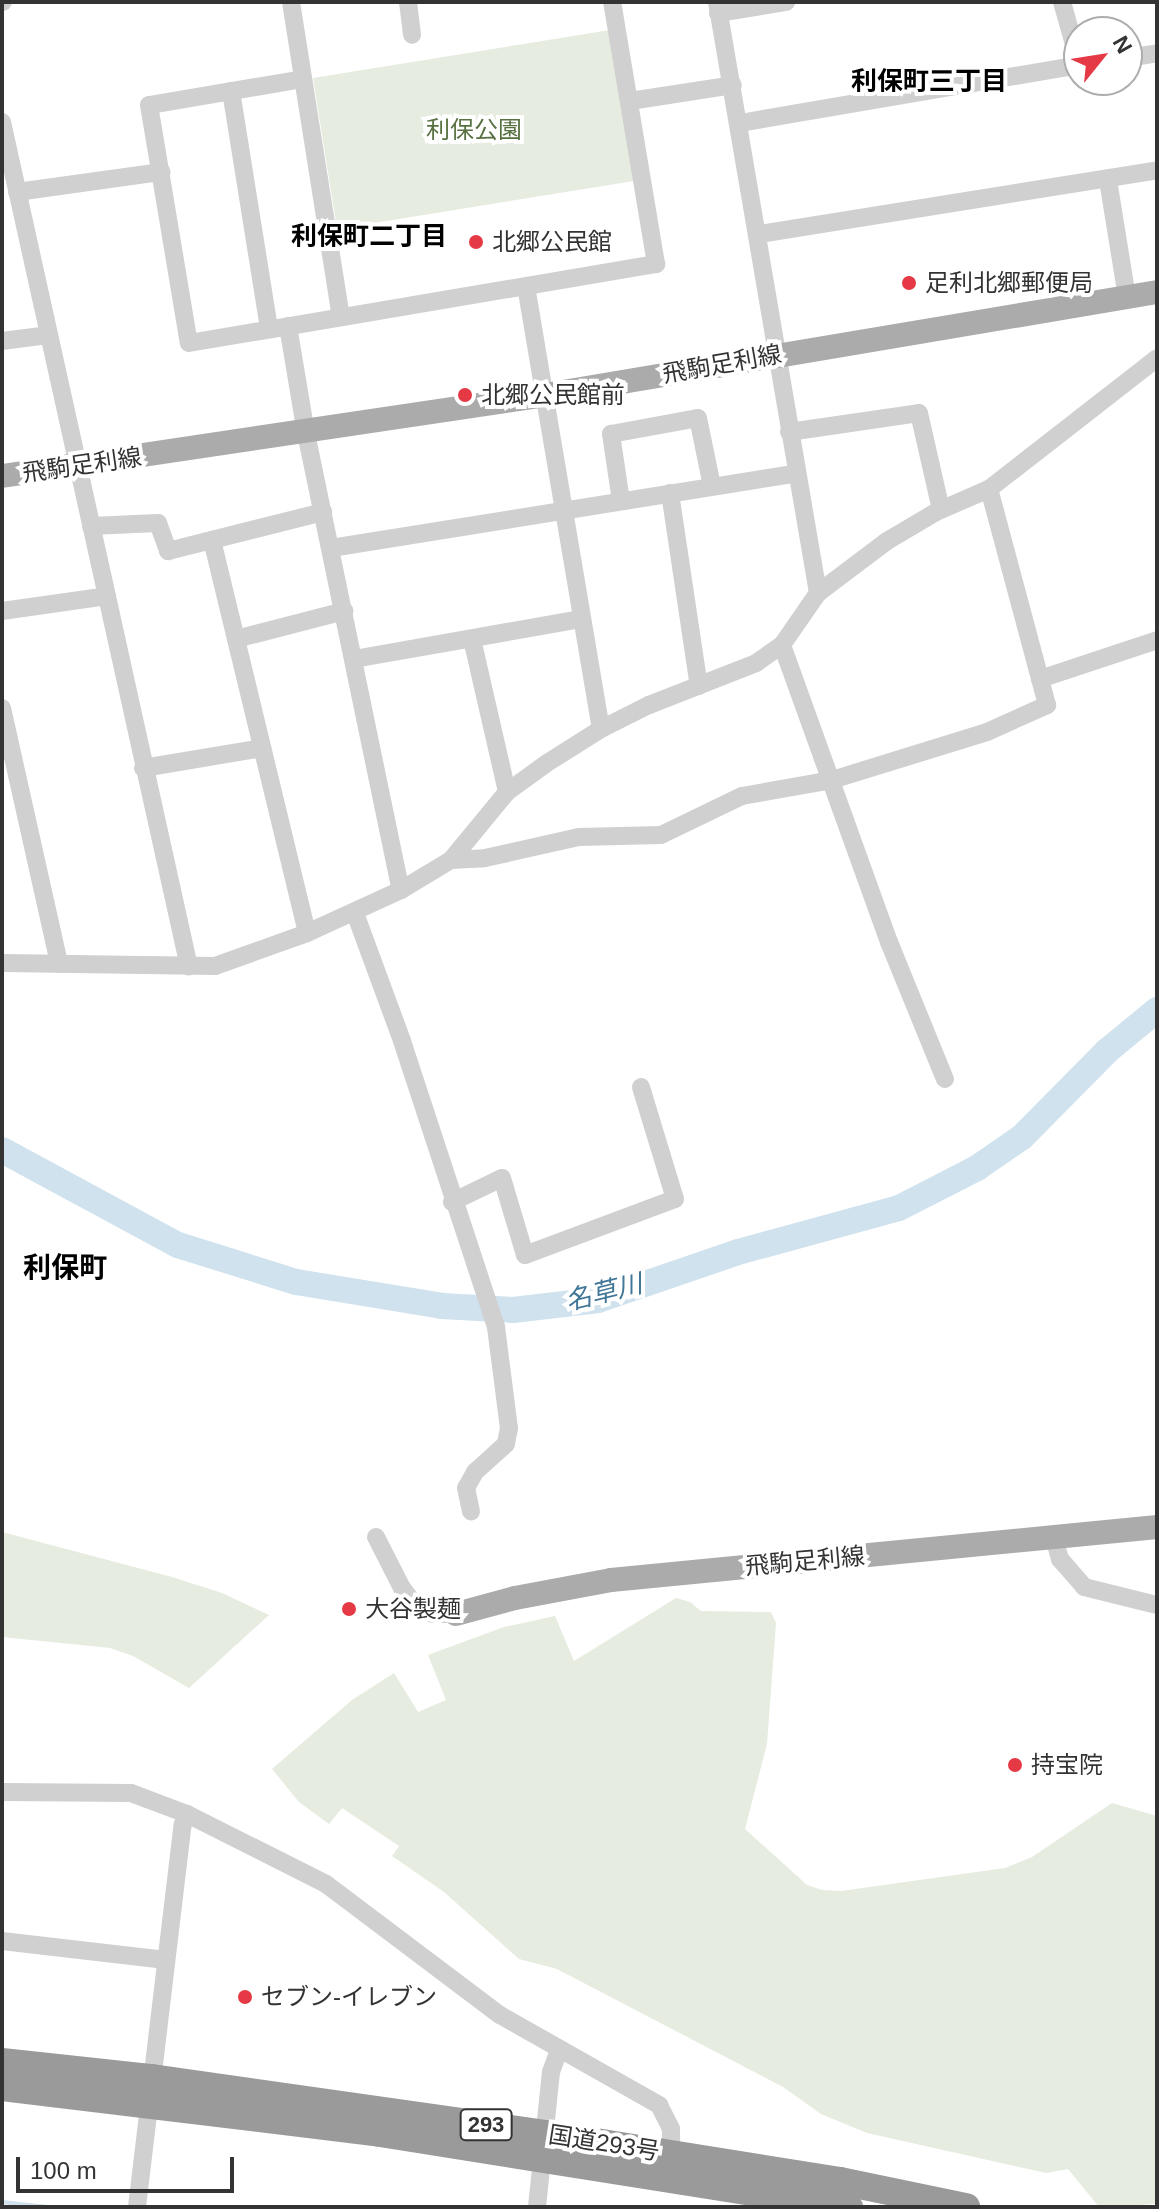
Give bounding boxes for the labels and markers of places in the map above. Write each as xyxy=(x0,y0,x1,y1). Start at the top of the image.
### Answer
place label: 北郷公民館 xyxy=(492,228,612,256)
marker: 北郷公民館 xyxy=(467,233,485,251)
place label: 足利北郷郵便局 xyxy=(925,269,1093,297)
marker: 足利北郷郵便局 xyxy=(900,274,918,292)
place label: 北郷公民館前 xyxy=(481,381,625,409)
marker: 北郷公民館前 xyxy=(456,386,474,404)
place label: 大谷製麺 xyxy=(365,1595,461,1623)
marker: 大谷製麺 xyxy=(340,1600,358,1618)
place label: 持宝院 xyxy=(1031,1751,1103,1779)
marker: 持宝院 xyxy=(1006,1756,1024,1774)
place label: セブン-イレブン xyxy=(261,1983,437,2011)
marker: セブン-イレブン xyxy=(236,1988,254,2006)

